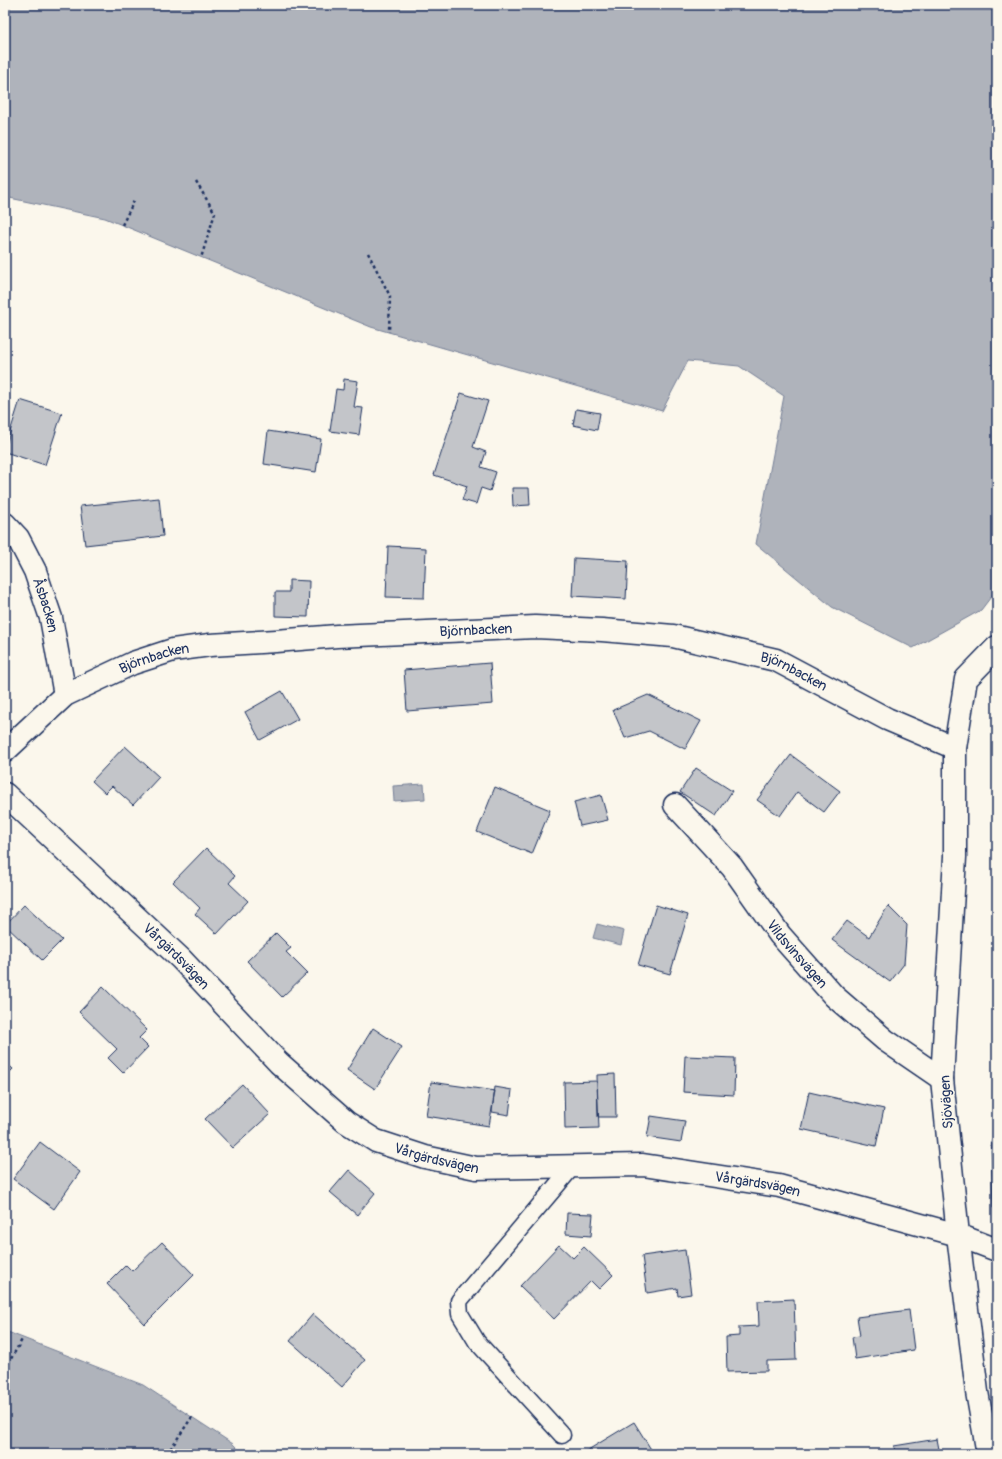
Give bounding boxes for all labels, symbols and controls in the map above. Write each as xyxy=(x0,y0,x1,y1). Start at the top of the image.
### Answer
street label: Åsbacken xyxy=(29,575,61,634)
street label: Björnbacken xyxy=(439,620,513,640)
street label: Björnbacken xyxy=(116,640,190,677)
street label: Björnbacken xyxy=(759,649,830,695)
street label: Vildsvinsvägen xyxy=(763,917,831,992)
street label: Vårgärdsvägen xyxy=(139,920,213,993)
street label: Sjövägen xyxy=(936,1075,957,1129)
street label: Vårgärdsvägen xyxy=(392,1139,480,1177)
street label: Vårgärdsvägen xyxy=(714,1168,803,1201)

